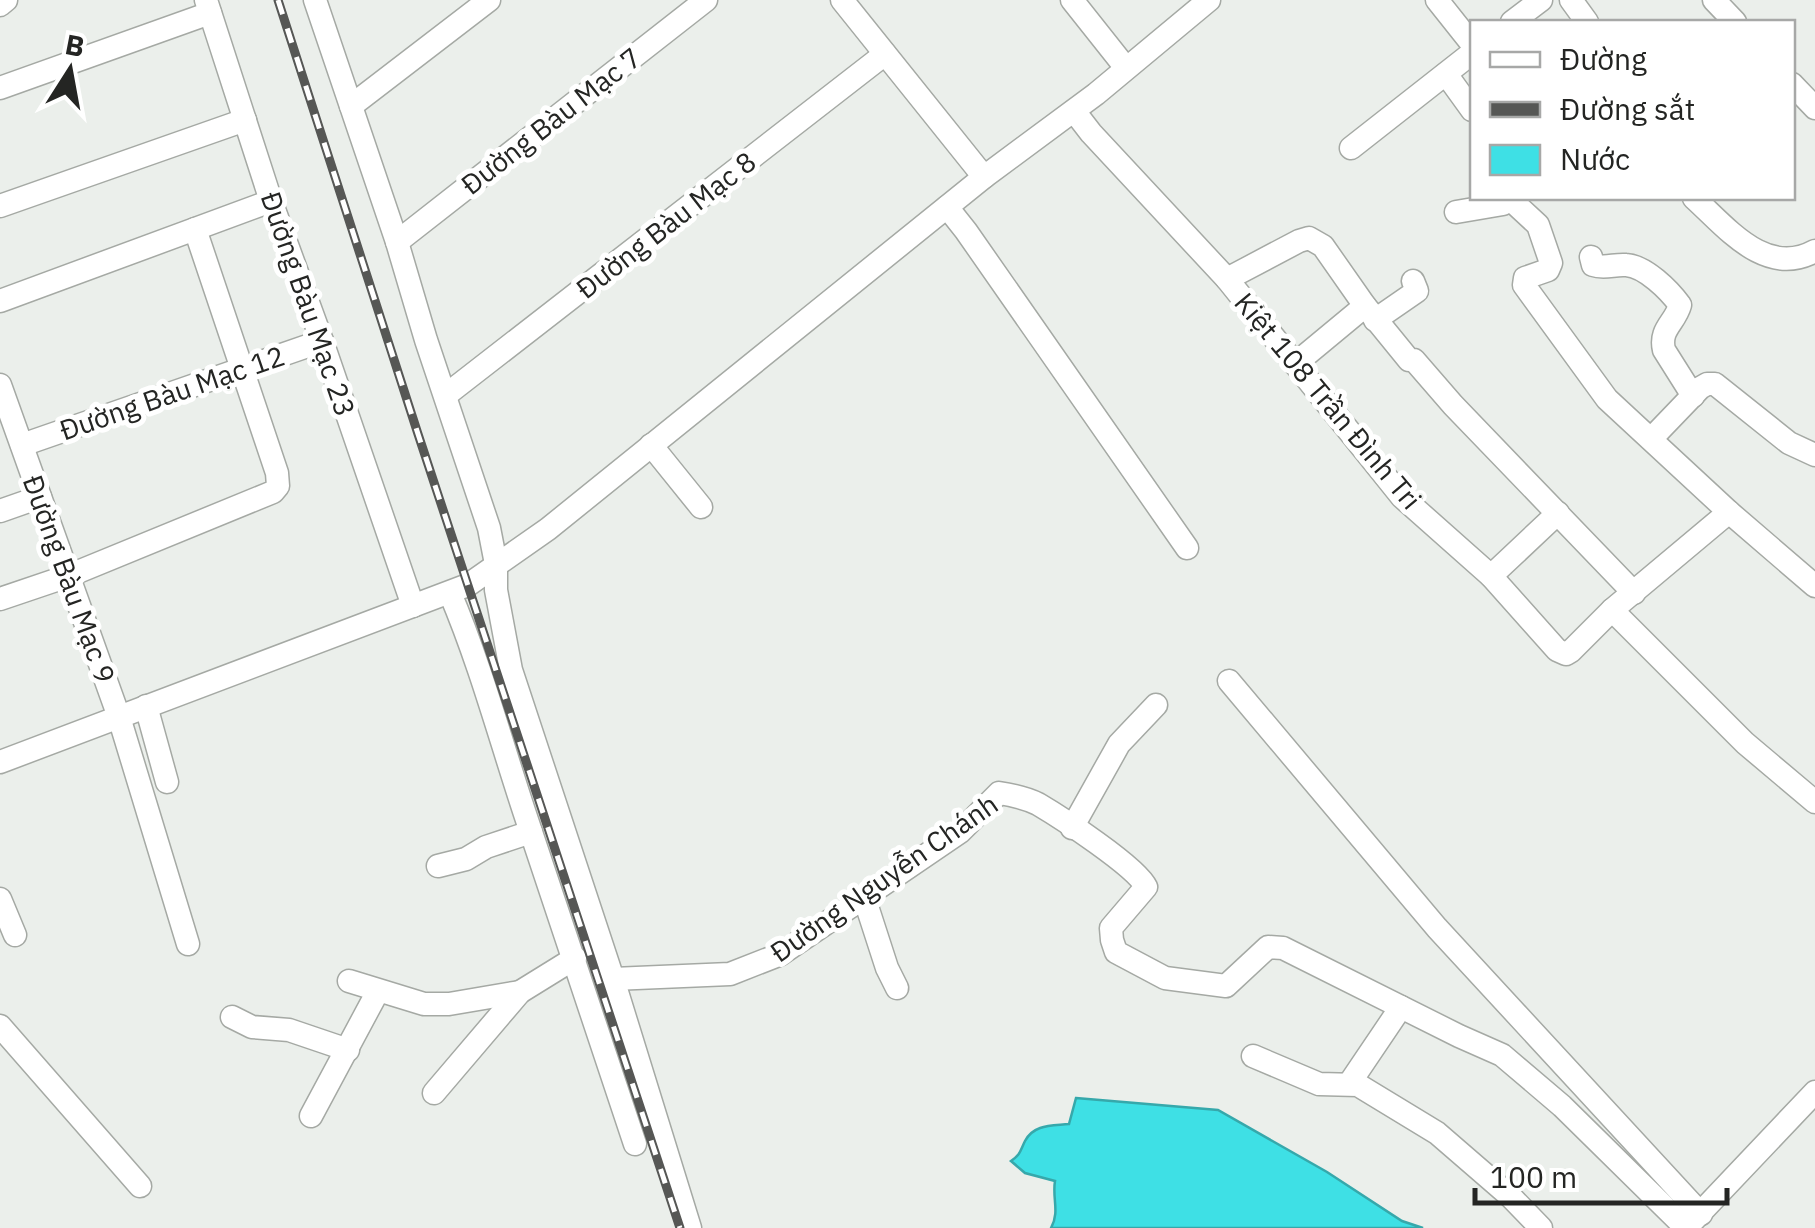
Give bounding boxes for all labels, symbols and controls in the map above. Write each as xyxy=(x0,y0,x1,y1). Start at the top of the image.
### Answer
north arrow xyxy=(20,20,120,120)
legend xyxy=(1470,20,1795,200)
text: B xyxy=(62,25,88,65)
street label: Đường Bàu Mạc 7 xyxy=(453,39,648,203)
text: Đường xyxy=(1560,39,1647,78)
text: Đường sắt xyxy=(1560,89,1695,128)
text: Nước xyxy=(1560,139,1630,178)
street label: Đường Bàu Mạc 8 xyxy=(568,143,763,307)
street label: Đường Bàu Mạc 23 xyxy=(253,186,364,421)
street label: Kiệt 108 Trần Đình Tri xyxy=(1227,284,1430,517)
street label: Đường Bàu Mạc 12 xyxy=(54,337,289,448)
street label: Đường Bàu Mạc 9 xyxy=(15,470,124,688)
street label: Đường Nguyễn Chánh xyxy=(763,785,1005,970)
scale bar xyxy=(1475,1143,1728,1205)
text: 100 m xyxy=(1490,1157,1577,1196)

